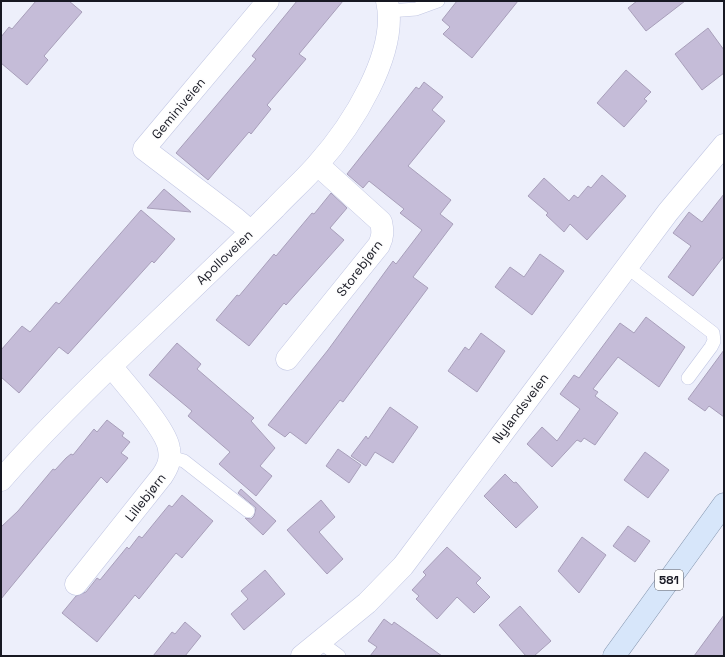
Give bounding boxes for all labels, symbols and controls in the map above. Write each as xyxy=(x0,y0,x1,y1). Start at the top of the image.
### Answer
street label: Geminiveien xyxy=(148,74,209,143)
street label: Apolloveien xyxy=(193,226,256,288)
street label: Storebjørn xyxy=(333,237,386,300)
street label: Nylandsveien xyxy=(488,370,552,447)
street label: Lillebjørn xyxy=(121,470,170,525)
road number: 581 xyxy=(655,570,683,590)

